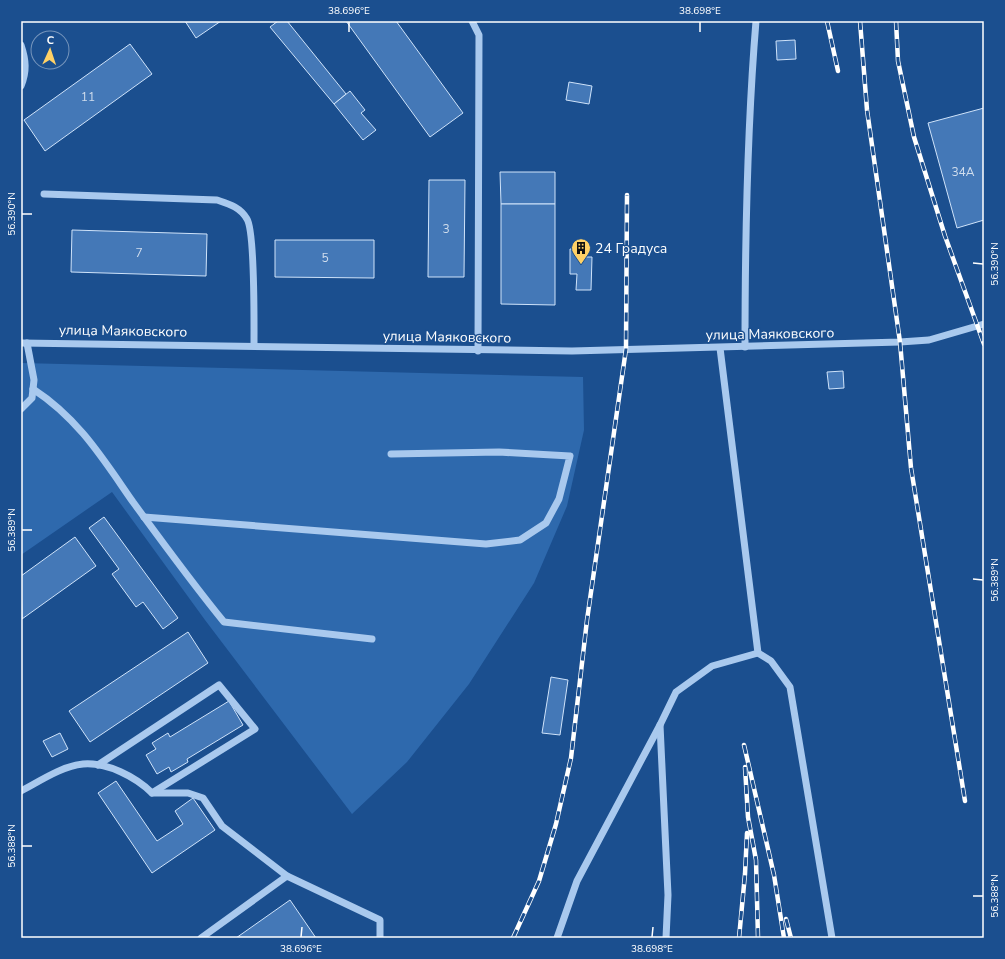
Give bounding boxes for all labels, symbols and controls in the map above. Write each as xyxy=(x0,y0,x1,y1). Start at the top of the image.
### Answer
text: 38.696°E xyxy=(328,4,370,18)
text: 38.698°E xyxy=(679,4,721,18)
north arrow xyxy=(30,30,70,70)
text: С xyxy=(46,33,55,48)
house number: 11 xyxy=(81,89,95,105)
house number: 34А xyxy=(951,164,975,180)
text: 56.390°N xyxy=(5,192,19,236)
house number: 3 xyxy=(442,221,450,237)
building icon: 24 Градуса xyxy=(570,237,592,265)
place label: 24 Градуса xyxy=(595,239,667,258)
text: 56.390°N xyxy=(988,242,1002,286)
house number: 7 xyxy=(135,245,143,261)
house number: 5 xyxy=(321,250,329,266)
street label: улица Маяковского xyxy=(59,320,188,342)
street label: улица Маяковского xyxy=(706,323,835,345)
street label: улица Маяковского xyxy=(383,326,512,348)
text: 56.389°N xyxy=(5,508,19,552)
text: 56.389°N xyxy=(988,558,1002,602)
text: 56.388°N xyxy=(5,824,19,868)
text: 56.388°N xyxy=(988,874,1002,918)
text: 38.696°E xyxy=(280,942,322,956)
text: 38.698°E xyxy=(631,942,673,956)

